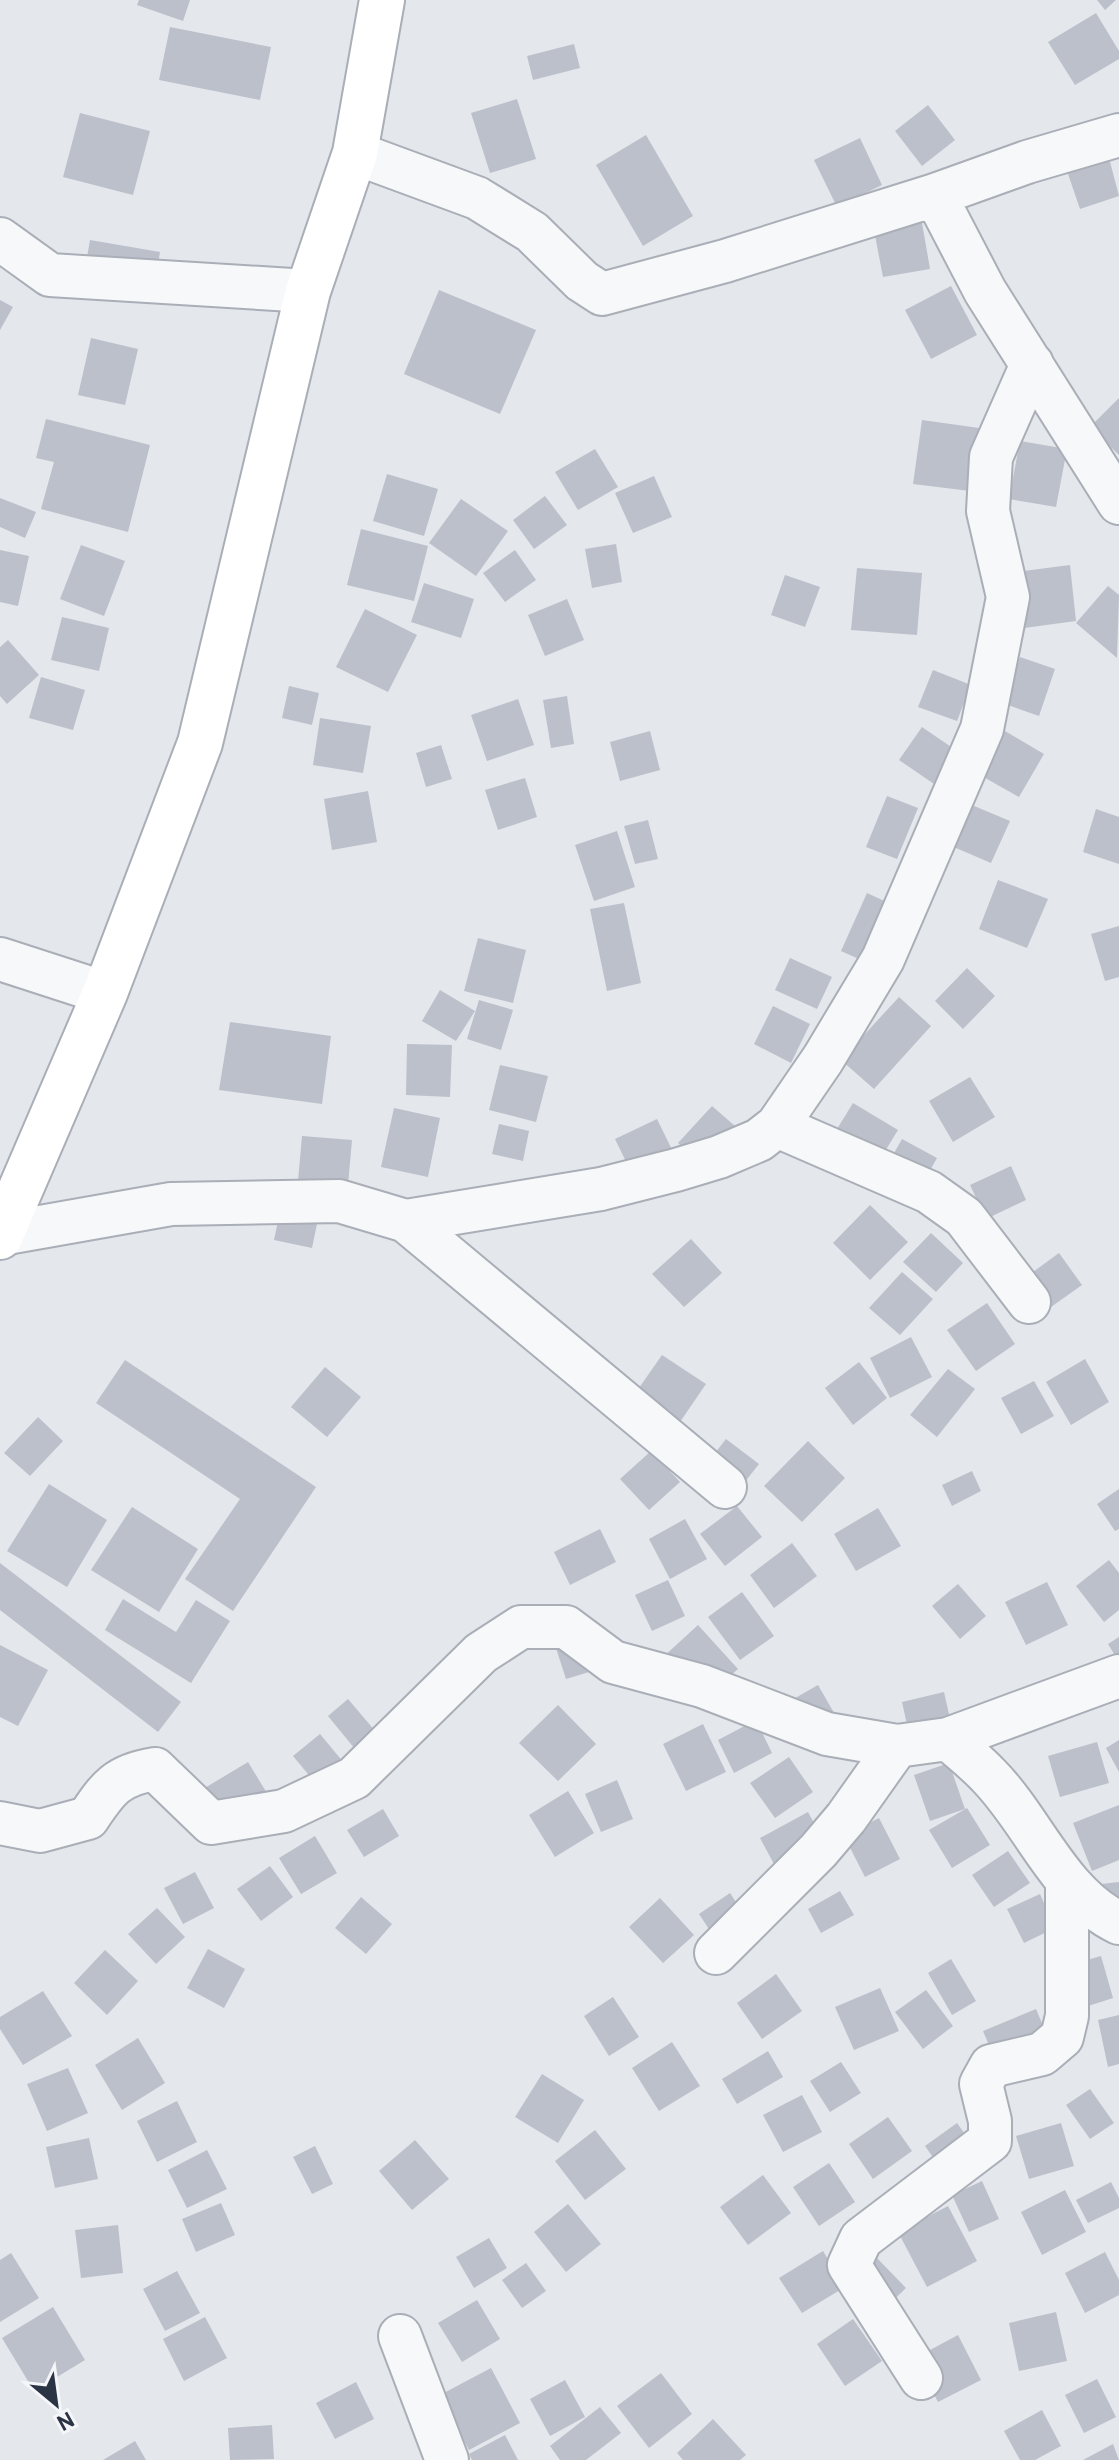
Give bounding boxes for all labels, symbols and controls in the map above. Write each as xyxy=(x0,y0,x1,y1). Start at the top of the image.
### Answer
north arrow xyxy=(16,2364,96,2444)
text: N xyxy=(51,2404,78,2435)

